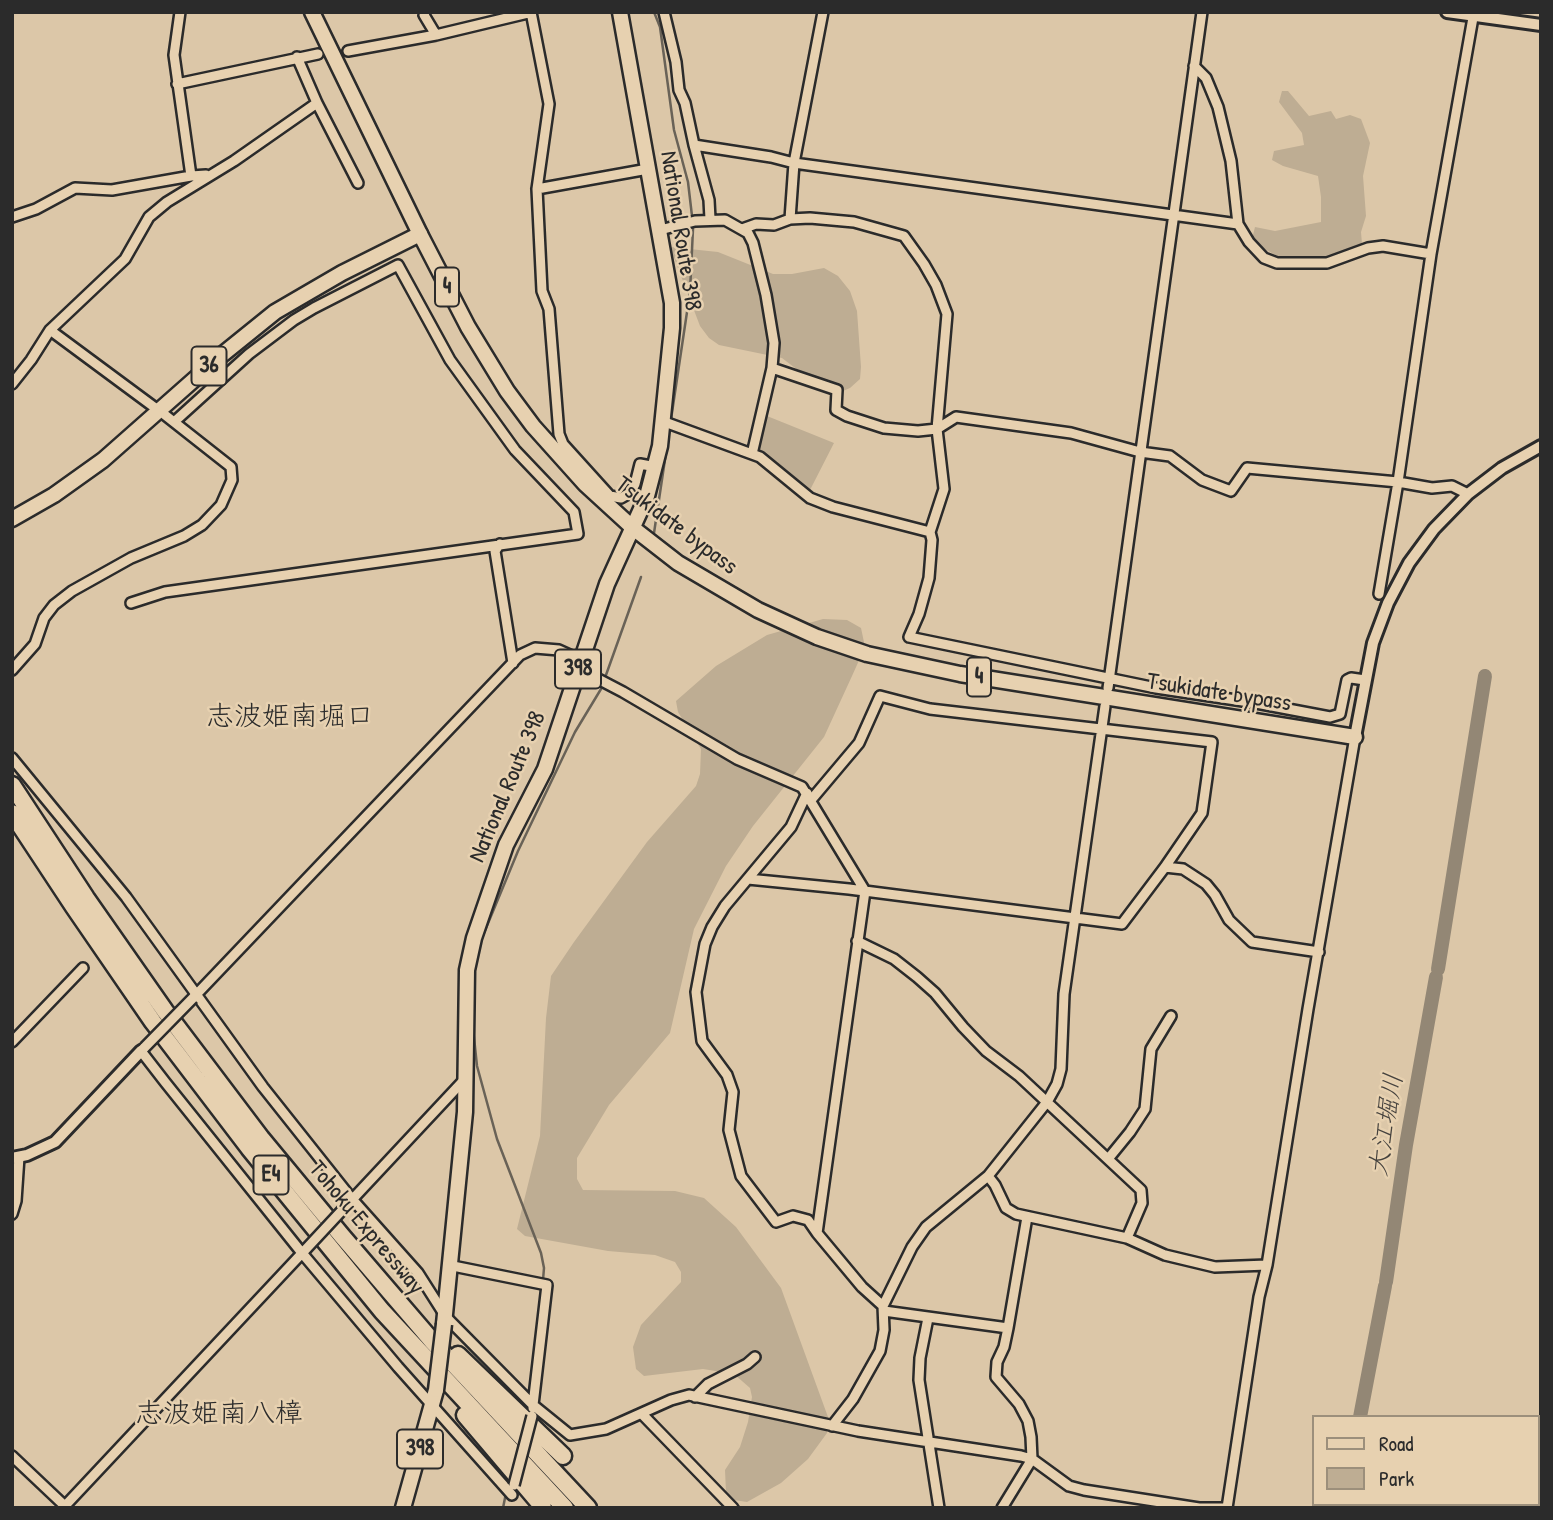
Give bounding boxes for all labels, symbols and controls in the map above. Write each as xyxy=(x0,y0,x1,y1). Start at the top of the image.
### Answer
street label: National Route 398 xyxy=(653,149,707,313)
road number: 4 xyxy=(435,268,459,306)
road number: 36 xyxy=(192,346,227,386)
street label: Tsukidate bypass xyxy=(609,471,743,581)
road number: 398 xyxy=(555,650,601,688)
road number: 4 xyxy=(967,657,991,696)
street label: Tsukidate bypass xyxy=(1145,667,1293,719)
district label: 志波姫南堀口 xyxy=(206,701,374,735)
street label: National Route 398 xyxy=(463,707,553,867)
water label: 大江堀川 xyxy=(1363,1071,1411,1179)
street label: Tohoku Expressway xyxy=(302,1155,430,1301)
road number: E4 xyxy=(254,1156,288,1194)
district label: 志波姫南八樟 xyxy=(135,1398,303,1432)
legend xyxy=(1312,1415,1539,1506)
text: Road xyxy=(1379,1429,1413,1458)
road number: 398 xyxy=(397,1430,443,1468)
text: Park xyxy=(1379,1464,1414,1493)

